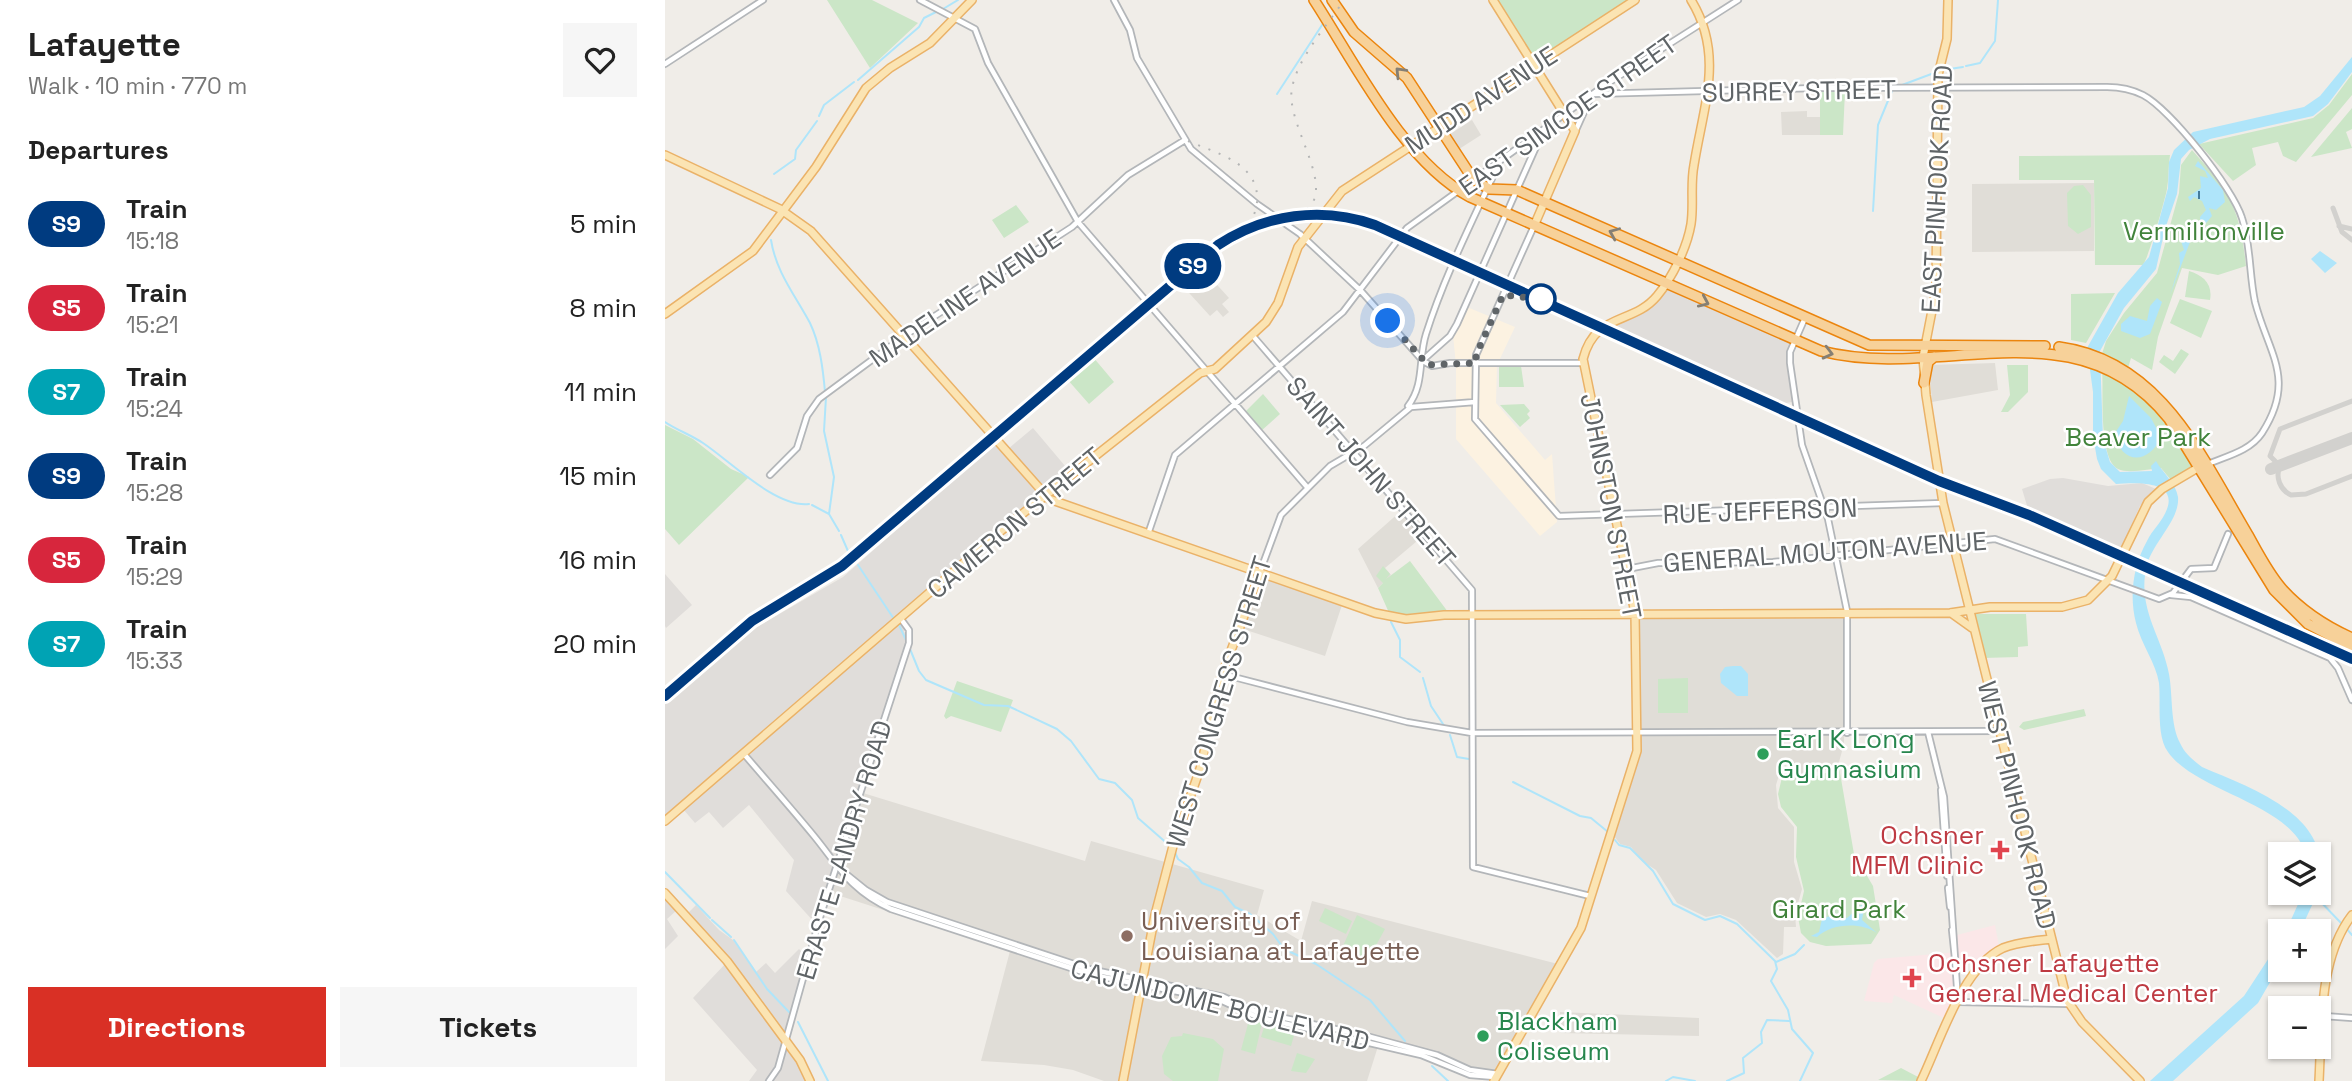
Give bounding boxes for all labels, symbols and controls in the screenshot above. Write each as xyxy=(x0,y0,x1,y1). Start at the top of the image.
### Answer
button: heart xyxy=(563,23,637,97)
text: Lafayette xyxy=(28,24,181,66)
street label: EAST SIMCOE STREET xyxy=(1452,27,1684,203)
street label: MUDD AVENUE xyxy=(1398,38,1564,162)
street label: EAST PINHOOK ROAD xyxy=(1914,64,1960,314)
one-way arrow xyxy=(1396,67,1409,80)
text: Walk · 10 min · 770 m xyxy=(28,71,247,101)
street label: SURREY STREET xyxy=(1702,72,1896,110)
text: Departures xyxy=(28,133,169,167)
text: Train xyxy=(126,192,187,226)
text: 5 min xyxy=(570,207,637,241)
text: S9 xyxy=(52,208,81,239)
park label: Vermilionville xyxy=(2123,214,2285,248)
street label: MADELINE AVENUE xyxy=(862,221,1068,375)
text: 15:18 xyxy=(126,226,179,256)
one-way arrow xyxy=(1609,227,1622,241)
line badge: S9 xyxy=(1161,243,1225,289)
text: S9 xyxy=(1178,250,1208,281)
text: Train xyxy=(126,276,187,310)
unlabelled marker xyxy=(1526,284,1556,314)
text: 8 min xyxy=(569,291,637,325)
text: S5 xyxy=(52,292,81,323)
one-way arrow xyxy=(1696,293,1709,307)
your location xyxy=(1370,303,1405,338)
text: 15:21 xyxy=(126,310,179,340)
one-way arrow xyxy=(1822,345,1834,359)
text: Train xyxy=(126,360,187,394)
street label: SAINT JOHN STREET xyxy=(1279,370,1463,574)
text: 11 min xyxy=(564,375,637,409)
text: S7 xyxy=(53,376,80,407)
street label: JOHNSTON STREET xyxy=(1572,390,1650,622)
text: 15:24 xyxy=(126,394,183,424)
park label: Beaver Park xyxy=(2065,420,2211,454)
street label: CAMERON STREET xyxy=(920,440,1110,606)
text: Train xyxy=(126,444,187,478)
text: 15 min xyxy=(559,459,637,493)
text: S9 xyxy=(52,460,81,491)
text: 15:28 xyxy=(126,478,183,508)
street label: RUE JEFFERSON xyxy=(1662,491,1858,531)
street label: GENERAL MOUTON AVENUE xyxy=(1662,524,1988,580)
text: Train xyxy=(126,528,187,562)
text: 16 min xyxy=(559,543,637,577)
text: S5 xyxy=(52,544,81,575)
street label: WEST CONGRESS STREET xyxy=(1158,552,1280,852)
text: 15:29 xyxy=(126,562,183,592)
text: Train xyxy=(126,612,187,646)
text: 20 min xyxy=(553,627,637,661)
text: S7 xyxy=(53,628,80,659)
text: 15:33 xyxy=(126,646,183,676)
street label: WEST PINHOOK ROAD xyxy=(1970,677,2064,933)
street label: ERASTE LANDRY ROAD xyxy=(788,716,900,984)
place label: Earl K Long Gymnasium xyxy=(1777,722,1922,786)
marker: Earl K Long Gymnasium xyxy=(1755,746,1771,762)
place label: Ochsner MFM Clinic xyxy=(1851,818,1984,882)
marker: Ochsner MFM Clinic xyxy=(1990,840,2010,860)
map controls xyxy=(2268,842,2331,1059)
button: layers xyxy=(2268,842,2331,905)
park label: Girard Park xyxy=(1772,892,1906,926)
place label: University of Louisiana at Lafayette xyxy=(1141,904,1420,968)
button: + xyxy=(2268,919,2331,982)
marker: University of Louisiana at Lafayette xyxy=(1119,928,1135,944)
place label: Ochsner Lafayette General Medical Center xyxy=(1928,946,2218,1010)
street label: CAJUNDOME BOULEVARD xyxy=(1067,951,1373,1059)
marker: Ochsner Lafayette General Medical Center xyxy=(1902,968,1922,988)
button: Directions xyxy=(28,987,326,1067)
button: Tickets xyxy=(340,987,637,1067)
button: − xyxy=(2268,996,2331,1059)
place label: Blackham Coliseum xyxy=(1497,1004,1618,1068)
marker: Blackham Coliseum xyxy=(1475,1028,1491,1044)

